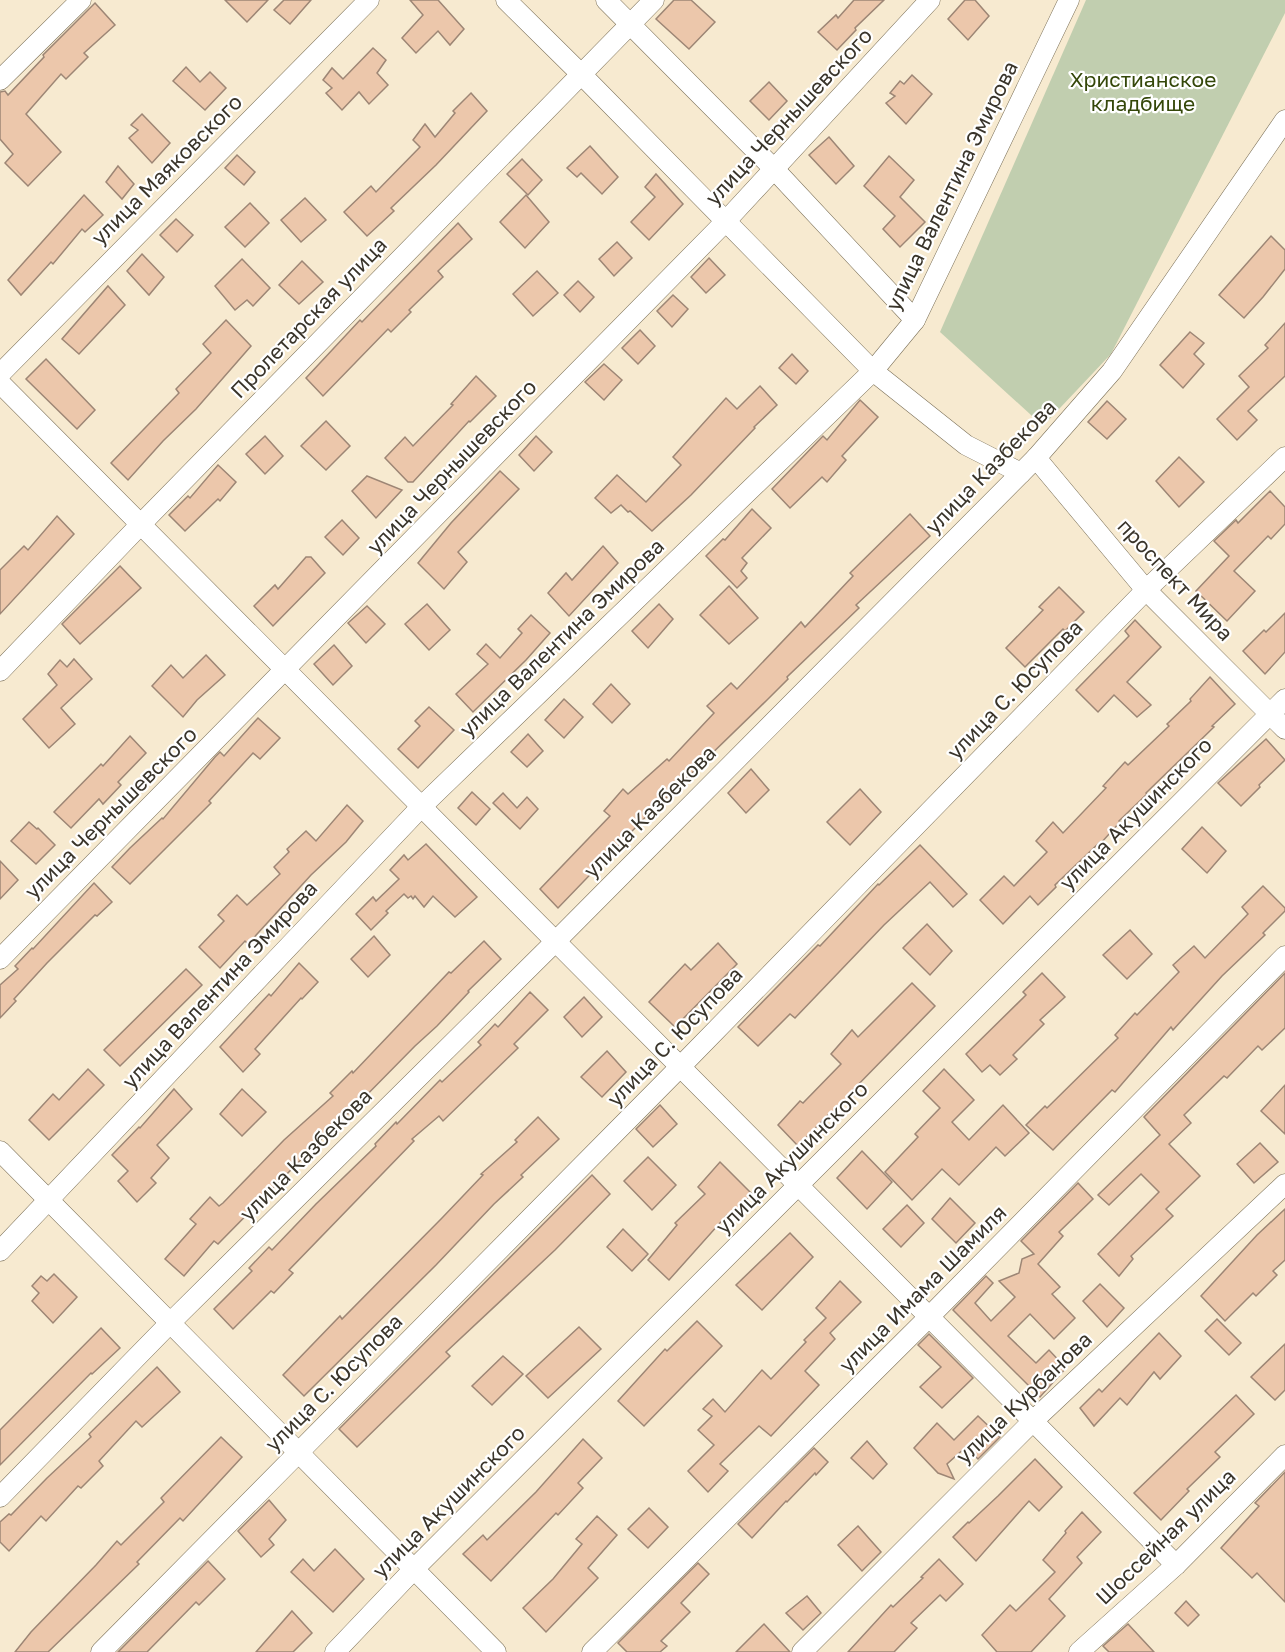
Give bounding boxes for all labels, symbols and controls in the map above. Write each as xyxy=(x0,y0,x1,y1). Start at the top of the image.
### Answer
street label: улица Чернышевского xyxy=(699,22,877,210)
street label: улица Валентина Эмирова xyxy=(879,57,1023,315)
park label: Христианское кладбище xyxy=(1070,66,1216,116)
street label: улица Маяковского xyxy=(85,88,247,250)
street label: Пролетарская улица xyxy=(225,231,392,403)
street label: улица Чернышевского xyxy=(361,374,542,559)
street label: улица Казбекова xyxy=(920,394,1061,539)
street label: проспект Мира xyxy=(1112,513,1239,646)
street label: улица Валентина Эмирова xyxy=(454,533,669,742)
street label: улица С. Юсупова xyxy=(941,614,1087,764)
street label: улица Чернышевского xyxy=(19,721,202,904)
street label: улица Акушинского xyxy=(1054,732,1217,895)
street label: улица Казбекова xyxy=(578,740,721,883)
street label: улица Валентина Эмирова xyxy=(116,875,322,1094)
street label: улица С. Юсупова xyxy=(601,961,747,1111)
street label: улица Акушинского xyxy=(710,1076,873,1239)
street label: улица Казбекова xyxy=(234,1083,377,1226)
street label: улица Имама Шамиля xyxy=(833,1199,1012,1378)
street label: улица С. Юсупова xyxy=(259,1308,407,1456)
street label: улица Курбанова xyxy=(950,1326,1097,1469)
street label: улица Акушинского xyxy=(367,1420,530,1583)
street label: Шоссейная улица xyxy=(1090,1463,1241,1610)

